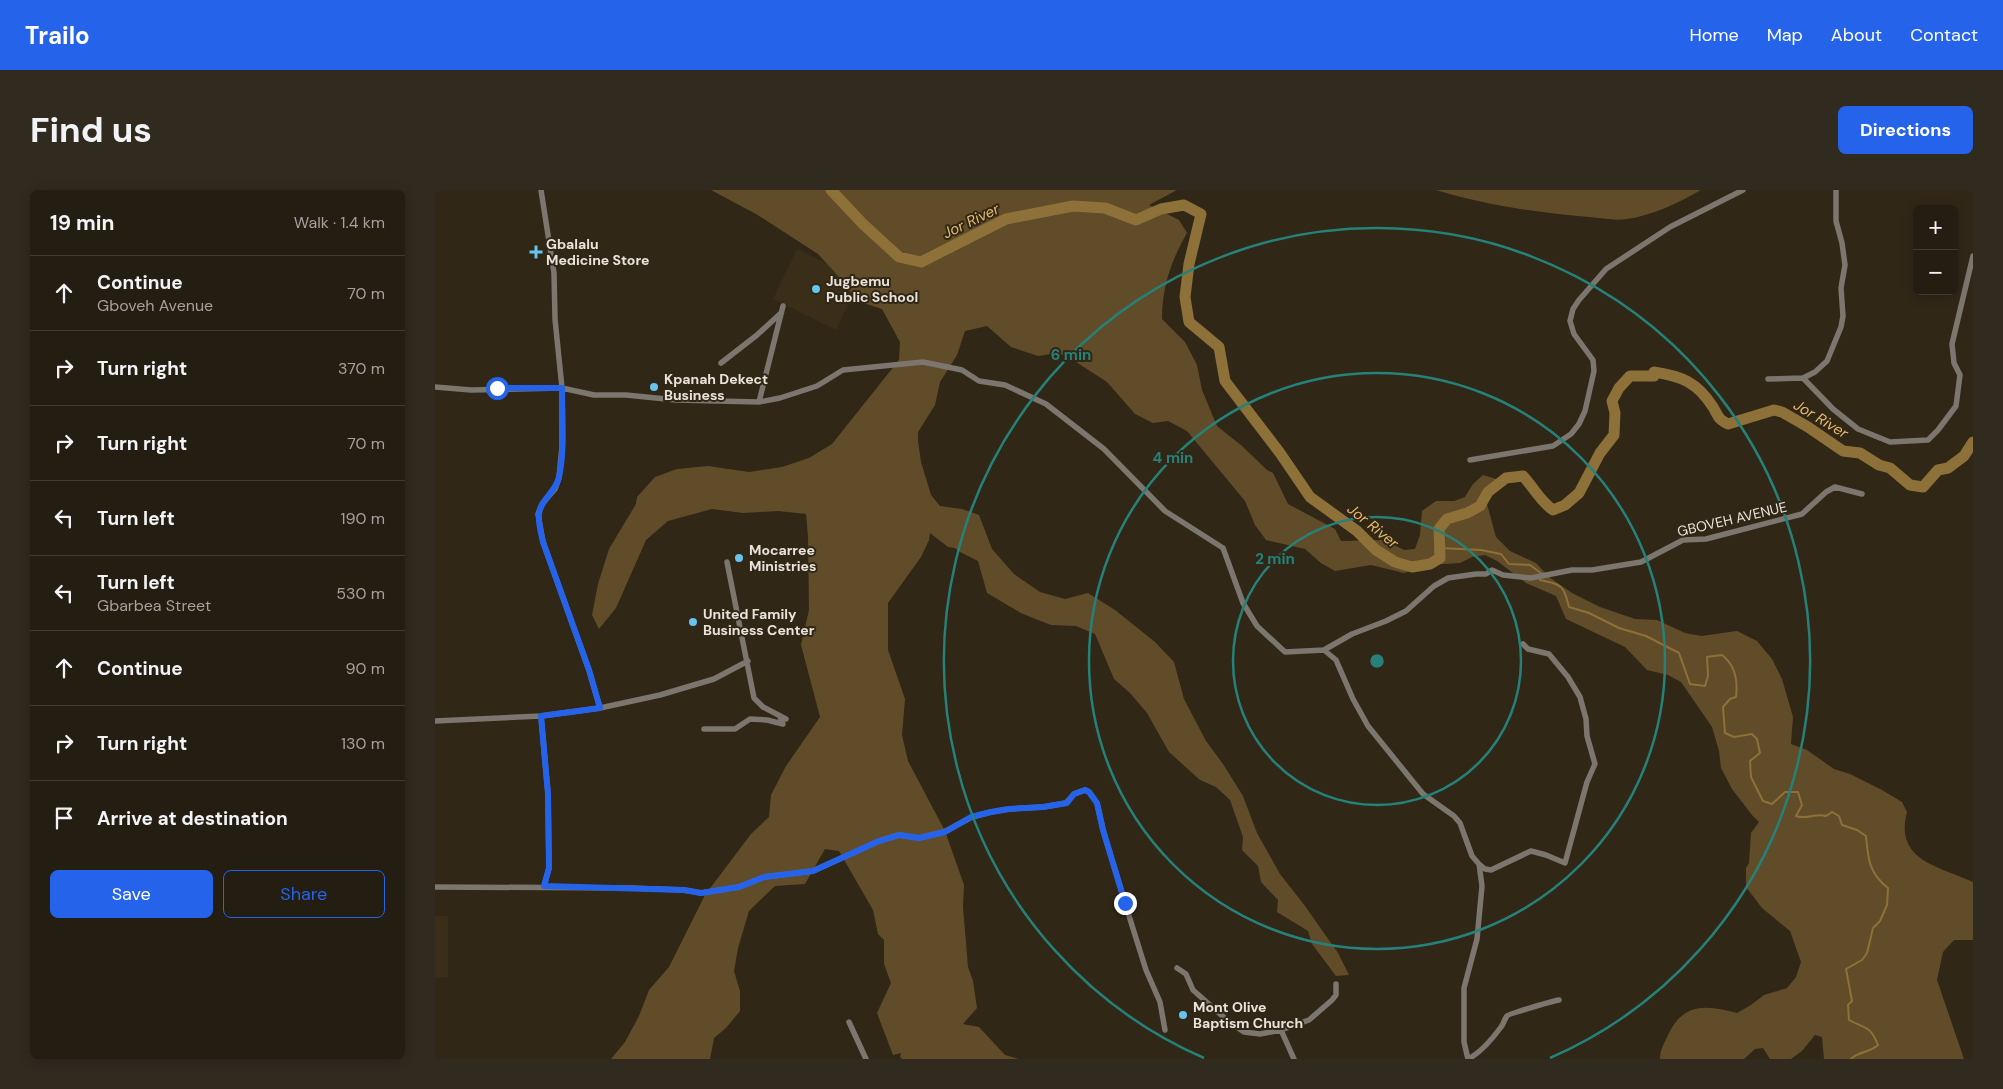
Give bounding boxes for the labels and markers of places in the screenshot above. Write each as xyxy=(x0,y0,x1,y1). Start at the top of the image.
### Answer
place label: Gbalalu Medicine Store xyxy=(546,235,649,269)
marker: Gbalalu Medicine Store xyxy=(530,246,542,258)
place label: Jugbemu Public School xyxy=(826,272,918,306)
marker: Jugbemu Public School xyxy=(810,283,822,295)
place label: Kpanah Dekect Business xyxy=(664,370,768,404)
marker: Kpanah Dekect Business xyxy=(648,381,660,393)
place label: Mocarree Ministries xyxy=(749,541,816,575)
marker: Mocarree Ministries xyxy=(733,552,745,564)
place label: United Family Business Center xyxy=(703,605,815,639)
marker: United Family Business Center xyxy=(687,616,699,628)
centre of rings xyxy=(1368,652,1386,670)
place label: Mont Olive Baptism Church xyxy=(1193,998,1303,1032)
marker: Mont Olive Baptism Church xyxy=(1177,1009,1189,1021)

